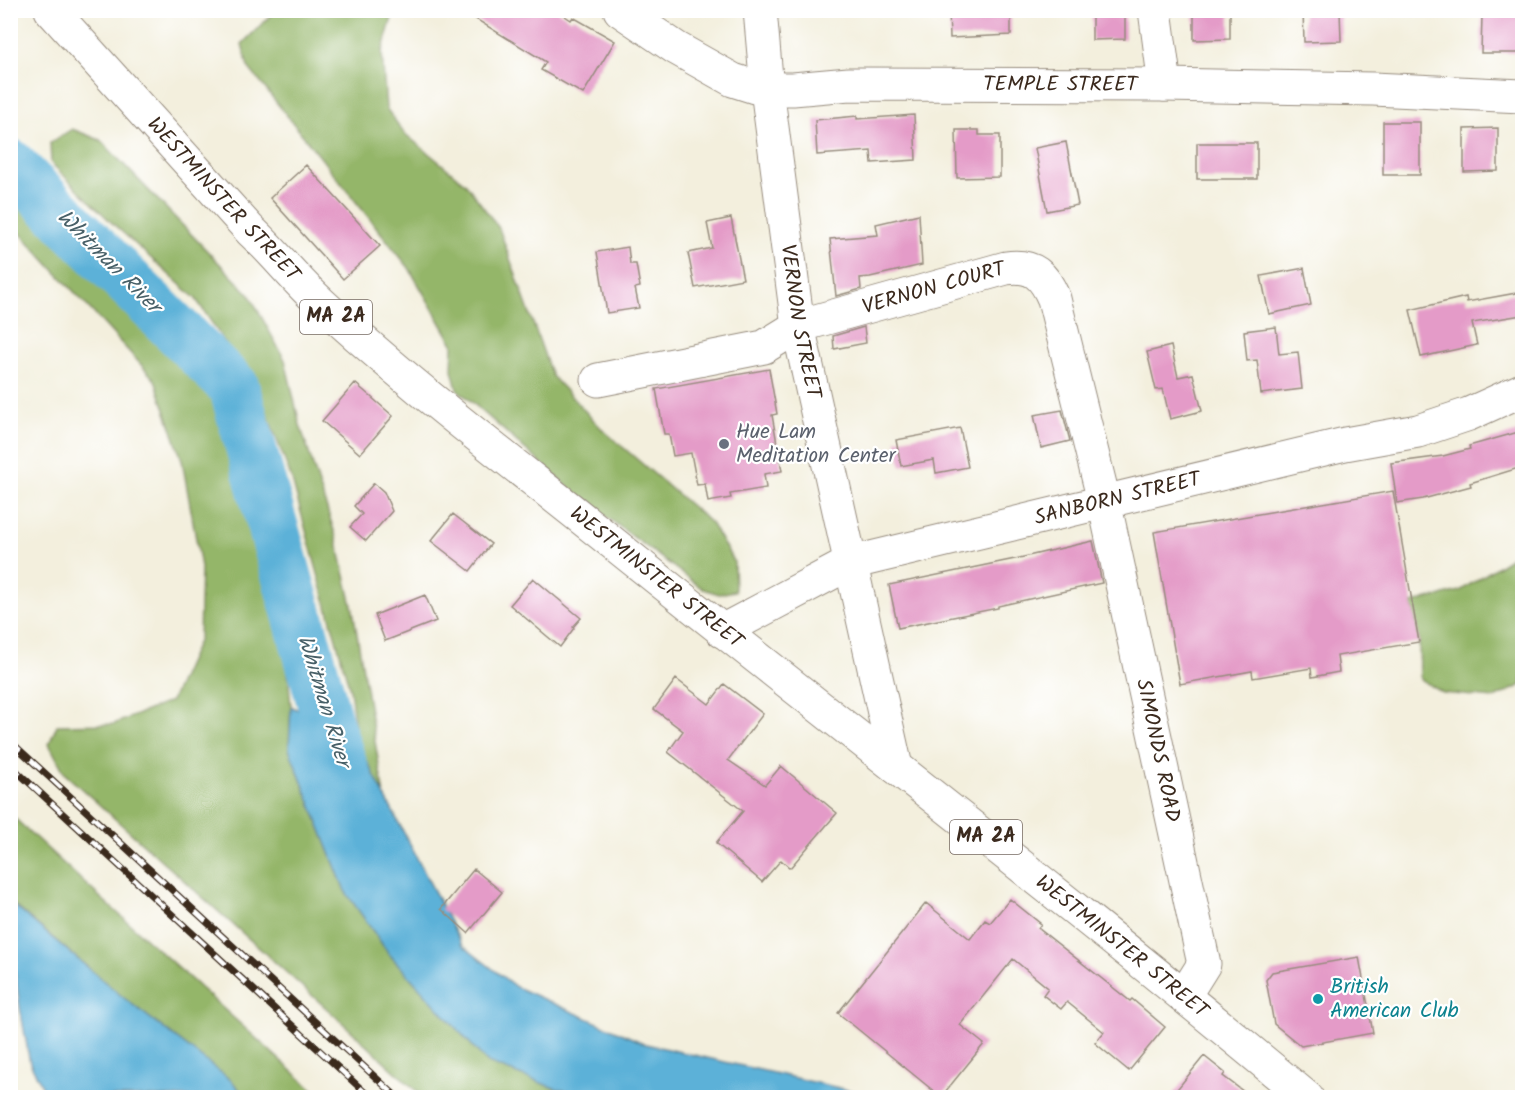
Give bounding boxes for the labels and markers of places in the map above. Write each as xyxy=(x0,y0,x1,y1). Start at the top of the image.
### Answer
place label: Hue Lam Meditation Center xyxy=(736,416,897,473)
marker: Hue Lam Meditation Center xyxy=(717,437,731,451)
place label: British American Club xyxy=(1330,971,1459,1028)
marker: British American Club xyxy=(1311,992,1325,1006)

